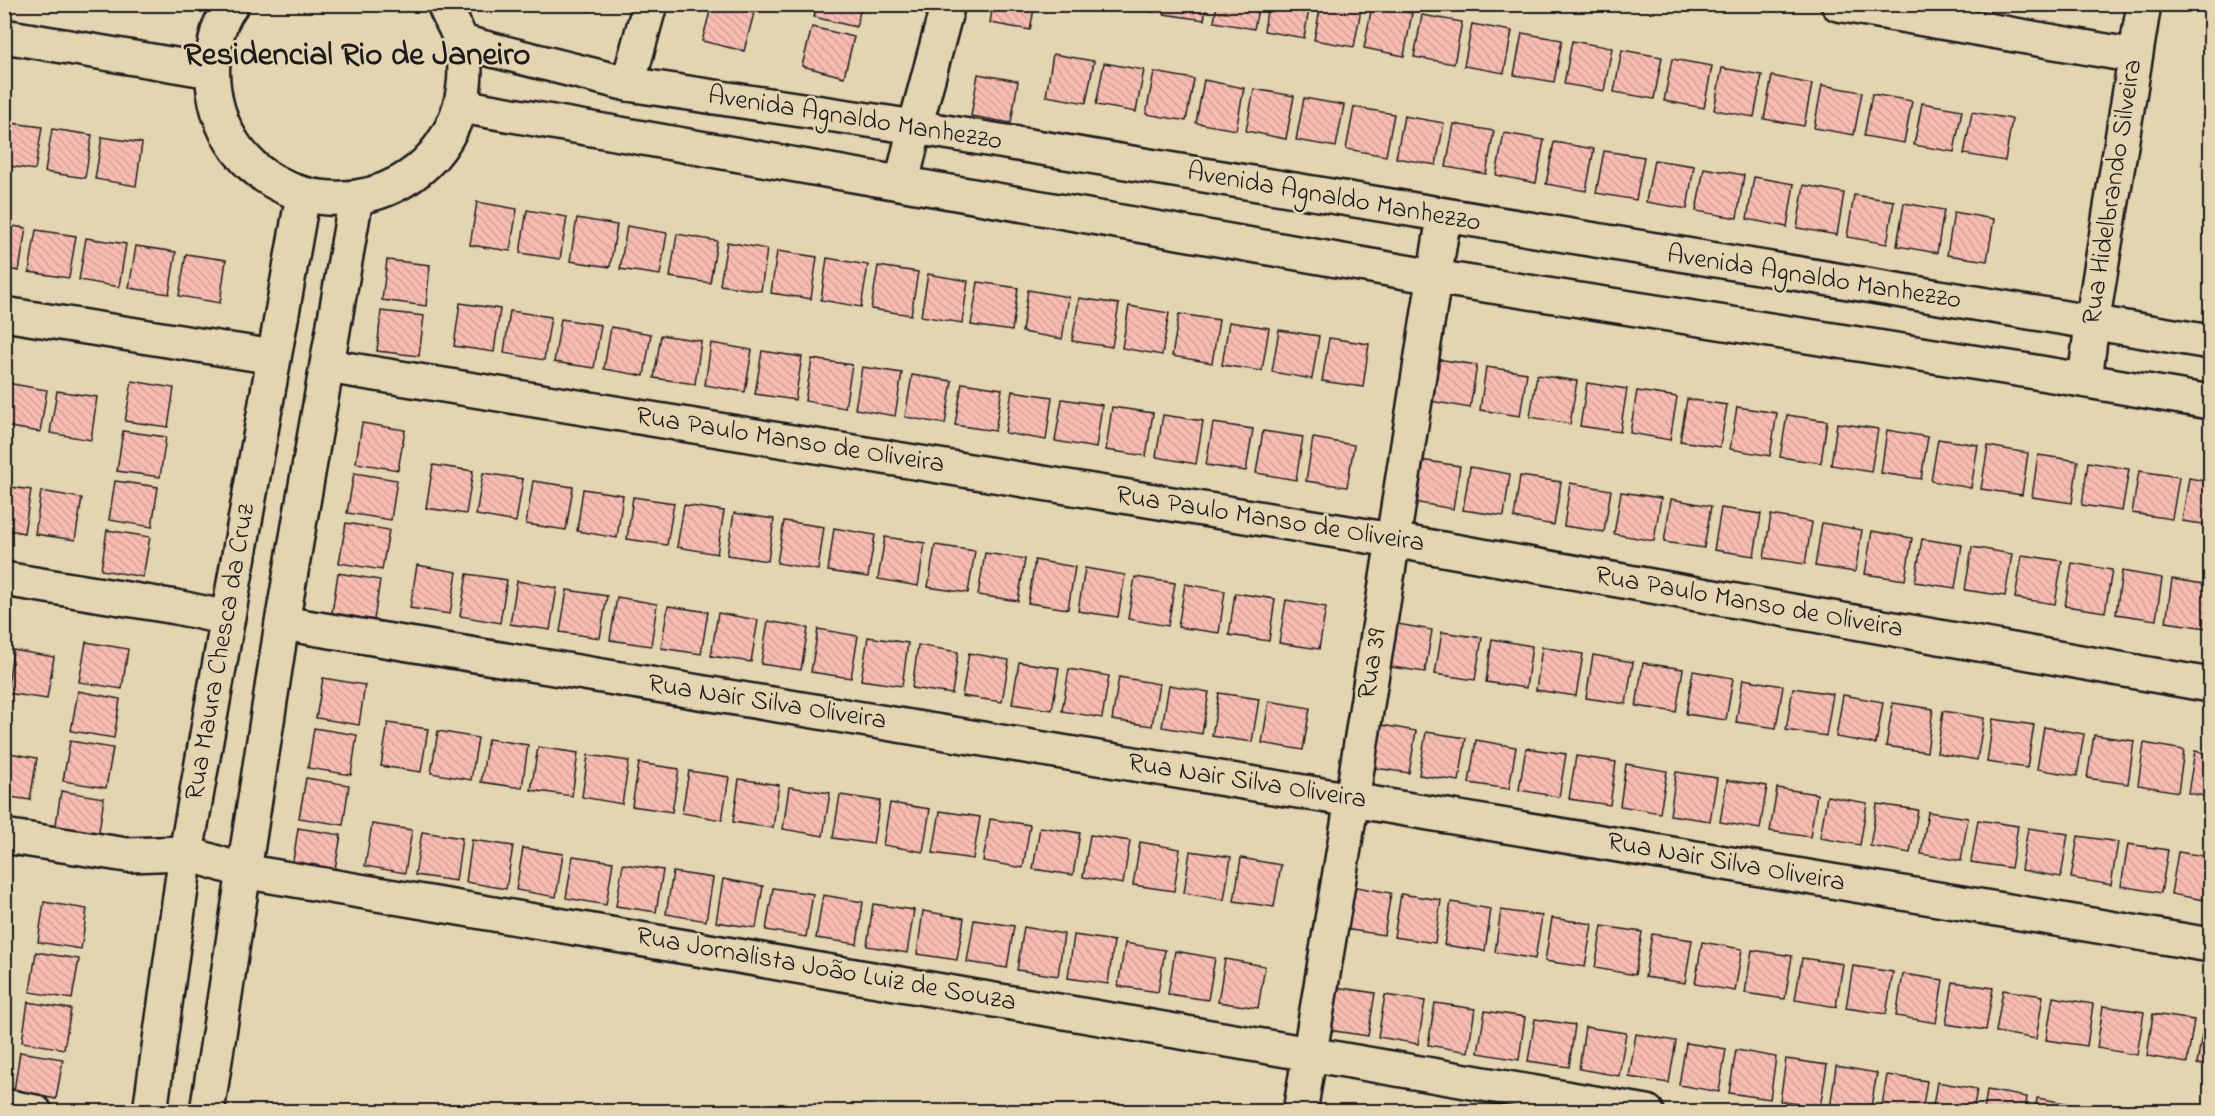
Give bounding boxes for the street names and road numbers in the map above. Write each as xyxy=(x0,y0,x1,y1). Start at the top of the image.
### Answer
street label: Rua Hidelbrando Silveira xyxy=(2073,56,2153,328)
street label: Avenida Agnaldo Manhezzo xyxy=(705,76,1005,162)
street label: Avenida Agnaldo Manhezzo xyxy=(1184,153,1484,243)
street label: Avenida Agnaldo Manhezzo xyxy=(1664,235,1964,321)
street label: Rua Paulo Manso de Oliveira xyxy=(633,397,947,485)
street label: Rua Paulo Manso de Oliveira xyxy=(1113,476,1427,564)
street label: Rua Maura Chesca da Cruz xyxy=(176,500,266,804)
street label: Rua Paulo Manso de Oliveira xyxy=(1592,557,1906,649)
street label: Rua 39 xyxy=(1348,626,1398,702)
street label: Rua Nair Silva Oliveira xyxy=(645,665,889,741)
street label: Rua Nair Silva Oliveira xyxy=(1125,744,1369,820)
street label: Rua Nair Silva Oliveira xyxy=(1604,823,1848,903)
street label: Rua Jornalista João Luiz de Souza xyxy=(633,917,1019,1023)

